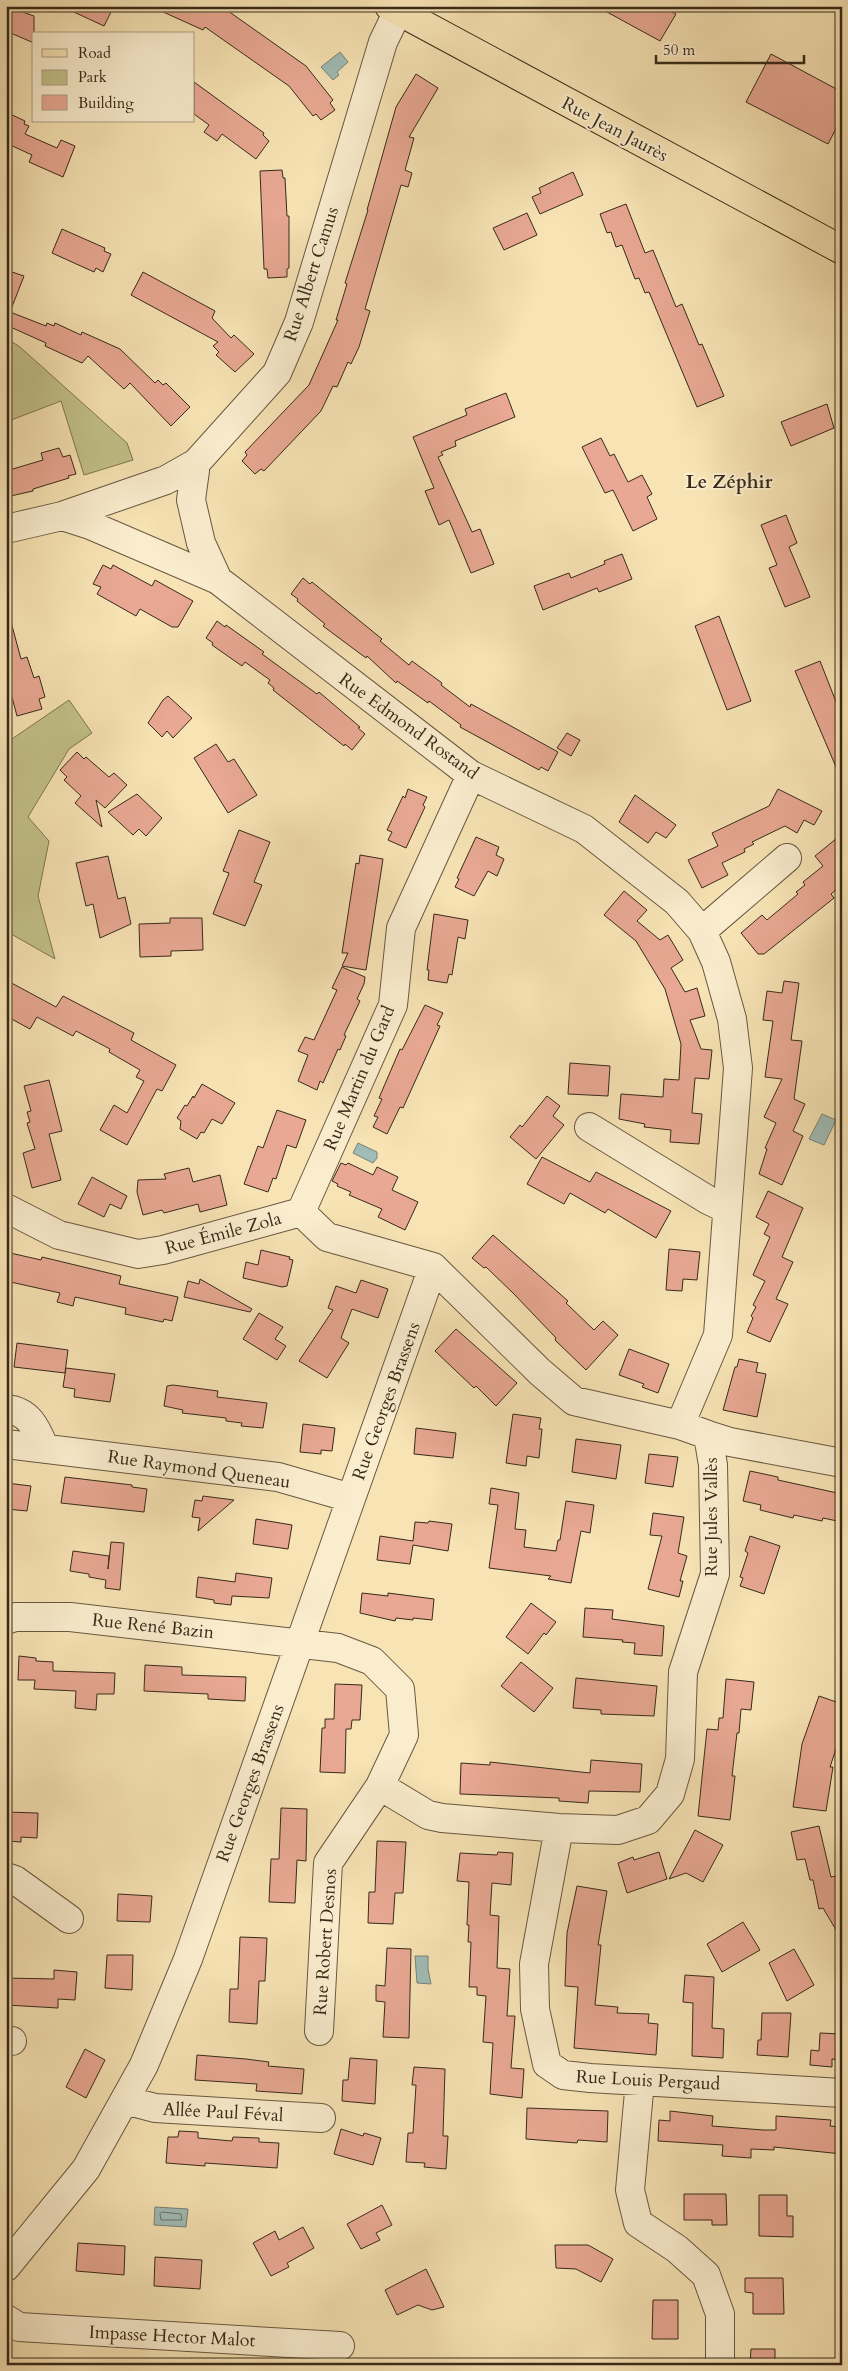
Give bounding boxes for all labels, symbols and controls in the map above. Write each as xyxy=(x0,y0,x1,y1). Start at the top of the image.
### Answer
legend xyxy=(32,32,195,122)
scale bar xyxy=(656,32,803,64)
text: 50 m xyxy=(663,40,695,60)
text: Road xyxy=(78,43,111,63)
text: Park xyxy=(78,67,107,87)
street label: Rue Jean Jaurès xyxy=(557,91,672,168)
text: Building xyxy=(78,93,134,113)
street label: Rue Albert Camus xyxy=(278,204,345,345)
district label: Le Zéphir xyxy=(686,469,773,495)
street label: Rue Edmond Rostand xyxy=(334,667,484,786)
street label: Rue Martin du Gard xyxy=(318,1002,401,1154)
street label: Rue Émile Zola xyxy=(162,1206,284,1261)
street label: Rue Georges Brassens xyxy=(346,1319,427,1484)
street label: Rue Raymond Queneau xyxy=(106,1444,292,1495)
street label: Rue Jules Vallès xyxy=(699,1457,724,1577)
street label: Rue René Bazin xyxy=(91,1608,216,1645)
street label: Rue Georges Brassens xyxy=(210,1701,291,1866)
street label: Rue Robert Desnos xyxy=(308,1868,343,2016)
street label: Rue Louis Pergaud xyxy=(575,2064,721,2097)
street label: Allée Paul Féval xyxy=(162,2097,284,2128)
street label: Impasse Hector Malot xyxy=(88,2320,256,2353)

